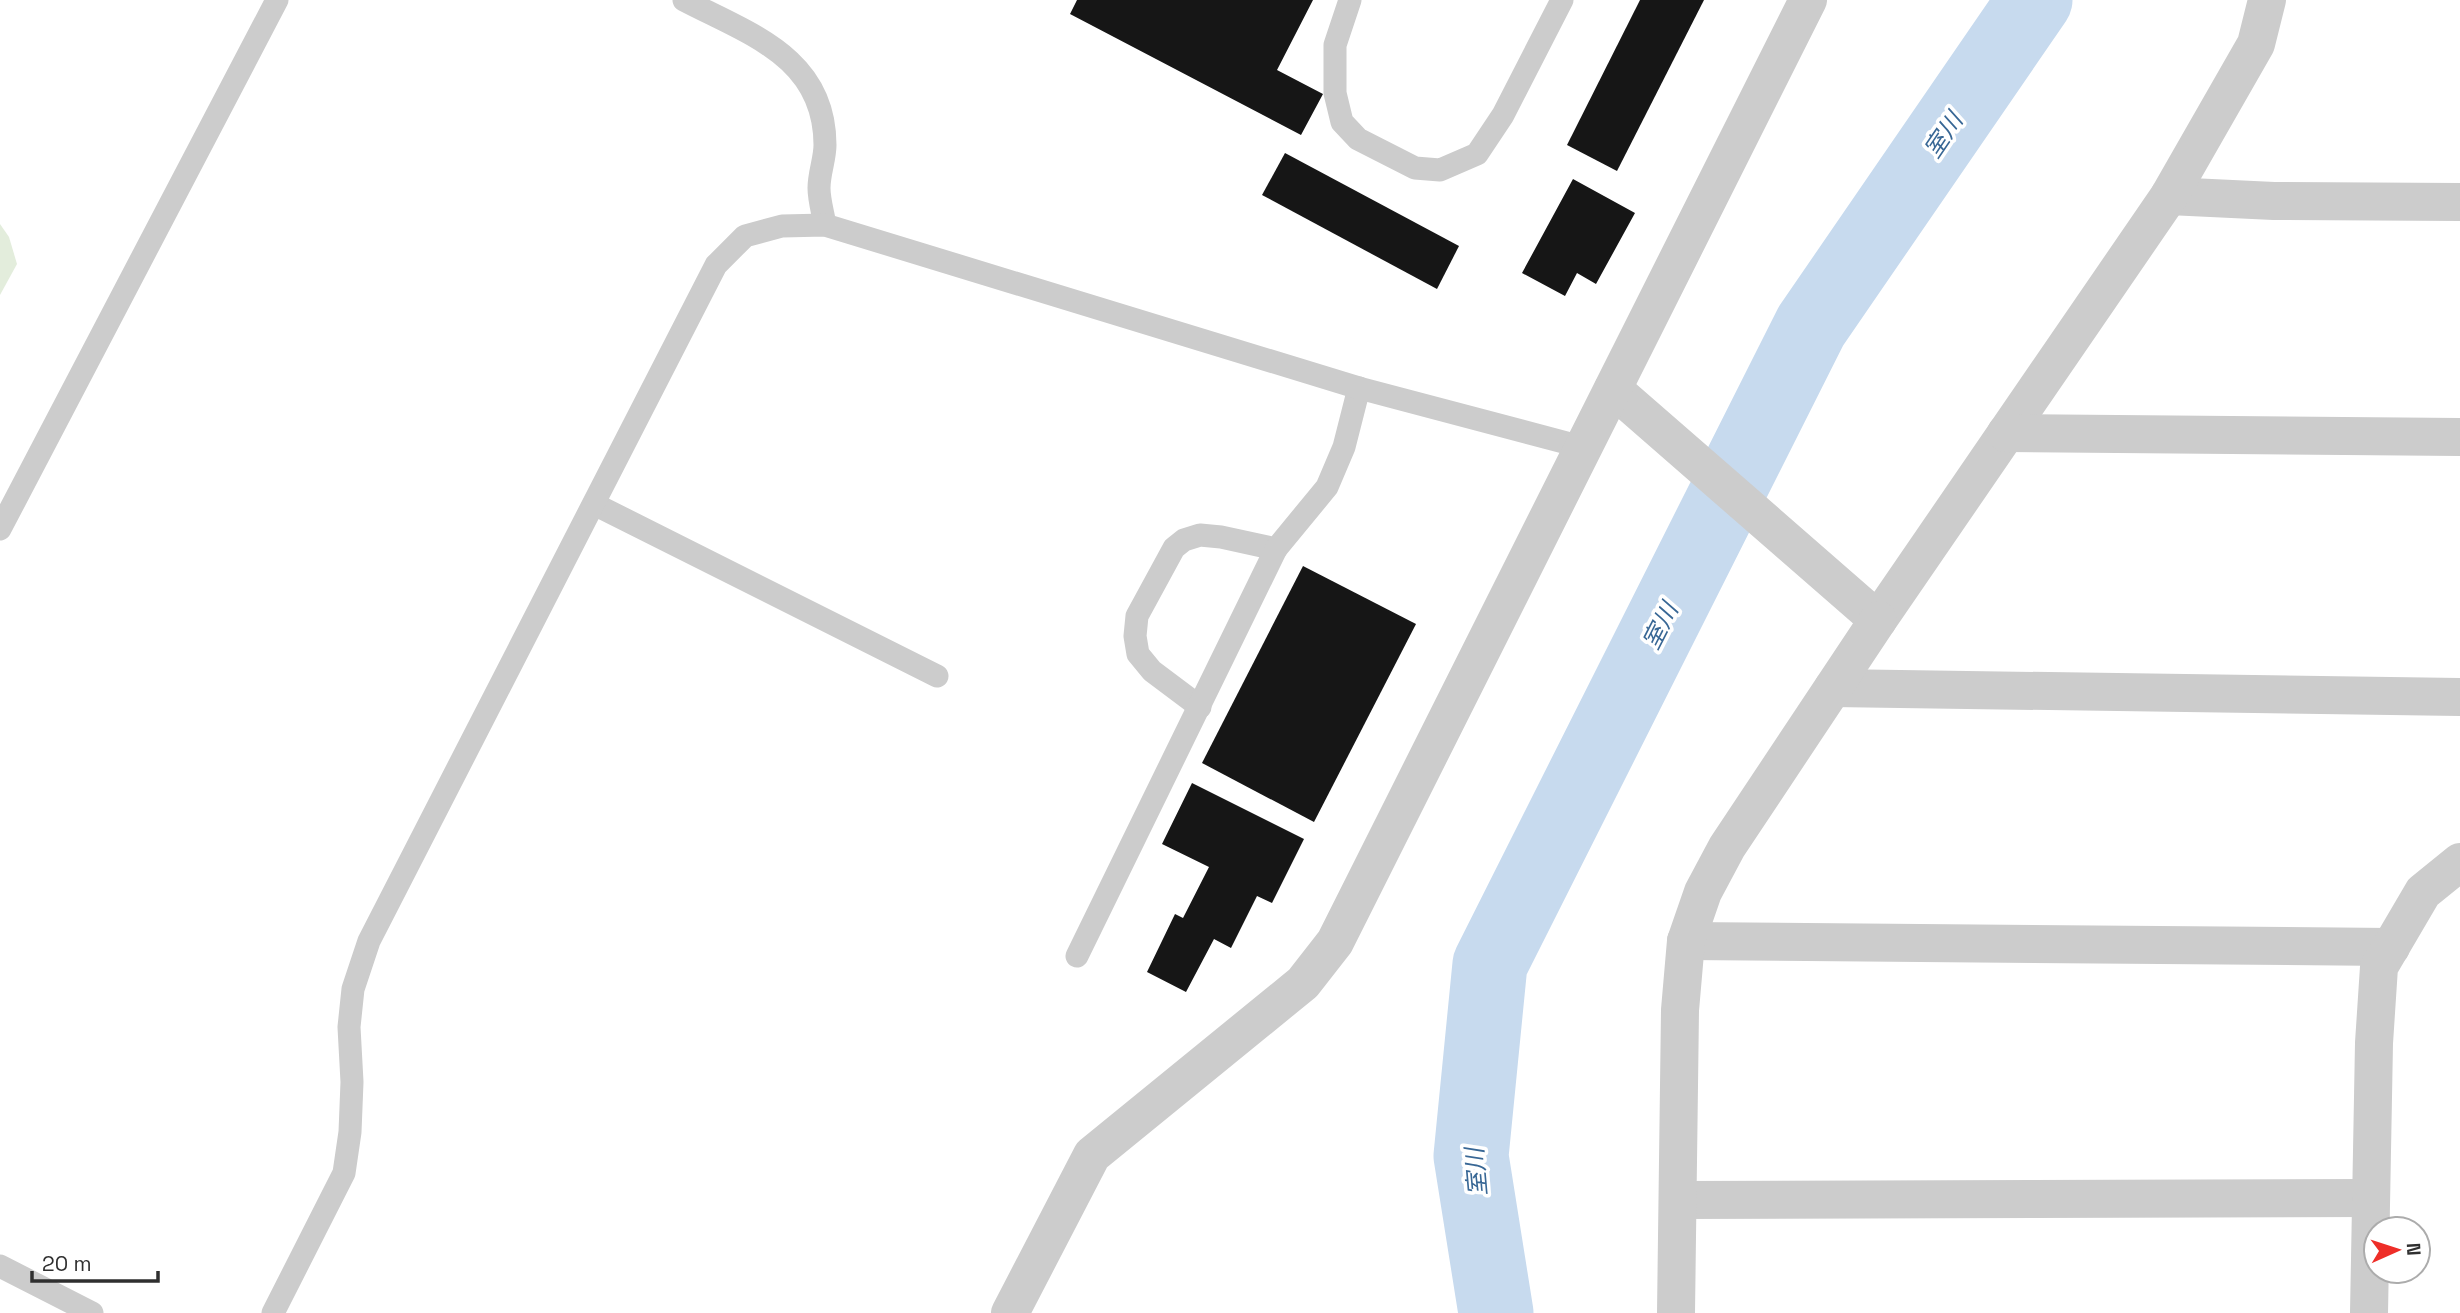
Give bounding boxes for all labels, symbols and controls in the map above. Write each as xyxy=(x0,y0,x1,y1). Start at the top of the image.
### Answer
water label: 室川 xyxy=(1917,104,1971,164)
water label: 室川 xyxy=(1635,595,1686,654)
water label: 室川 xyxy=(1458,1144,1494,1197)
north arrow xyxy=(2362,1215,2432,1285)
scale bar xyxy=(32,1240,158,1284)
text: N xyxy=(2401,1242,2426,1256)
text: 20 m xyxy=(42,1250,92,1277)

